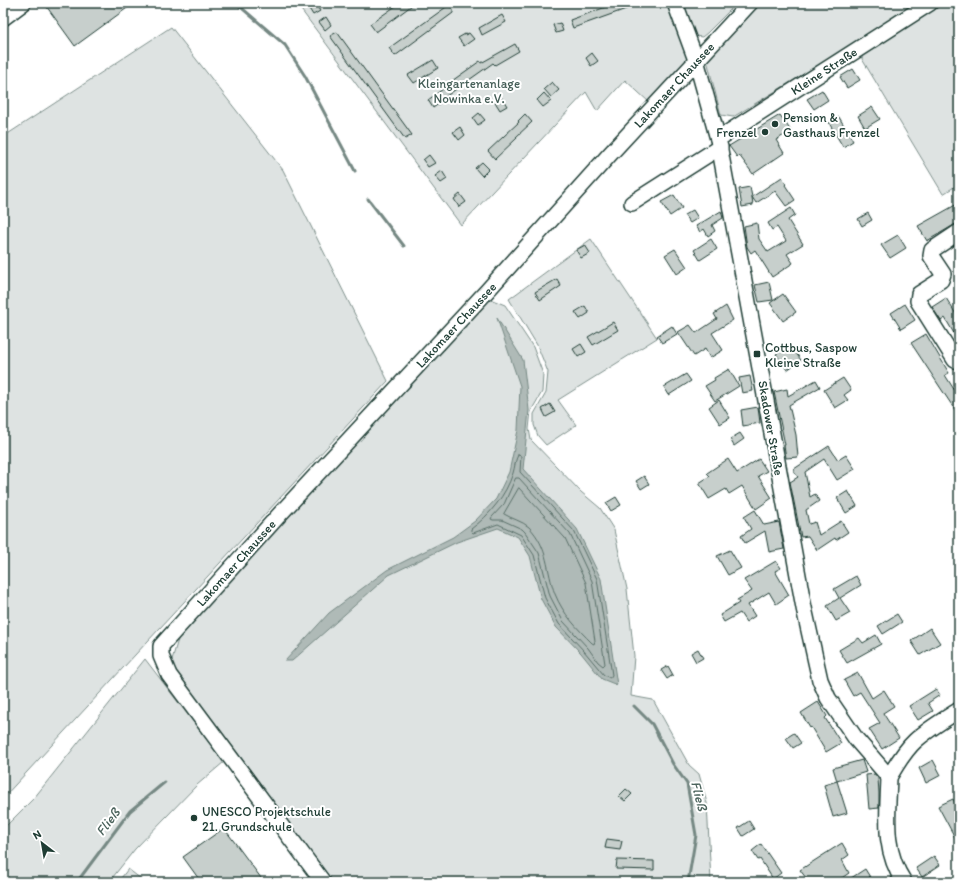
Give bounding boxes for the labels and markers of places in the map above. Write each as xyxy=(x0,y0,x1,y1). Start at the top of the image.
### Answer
place label: Pension & Gasthaus Frenzel xyxy=(783,110,880,140)
marker: Pension & Gasthaus Frenzel xyxy=(770,119,780,129)
place label: Frenzel xyxy=(716,125,757,140)
marker: Frenzel xyxy=(760,127,770,137)
place label: Cottbus, Saspow Kleine Straße xyxy=(765,340,857,370)
marker: Cottbus, Saspow Kleine Straße xyxy=(752,349,762,359)
place label: UNESCO Projektschule 21. Grundschule xyxy=(202,804,331,834)
marker: UNESCO Projektschule 21. Grundschule xyxy=(189,813,199,823)

